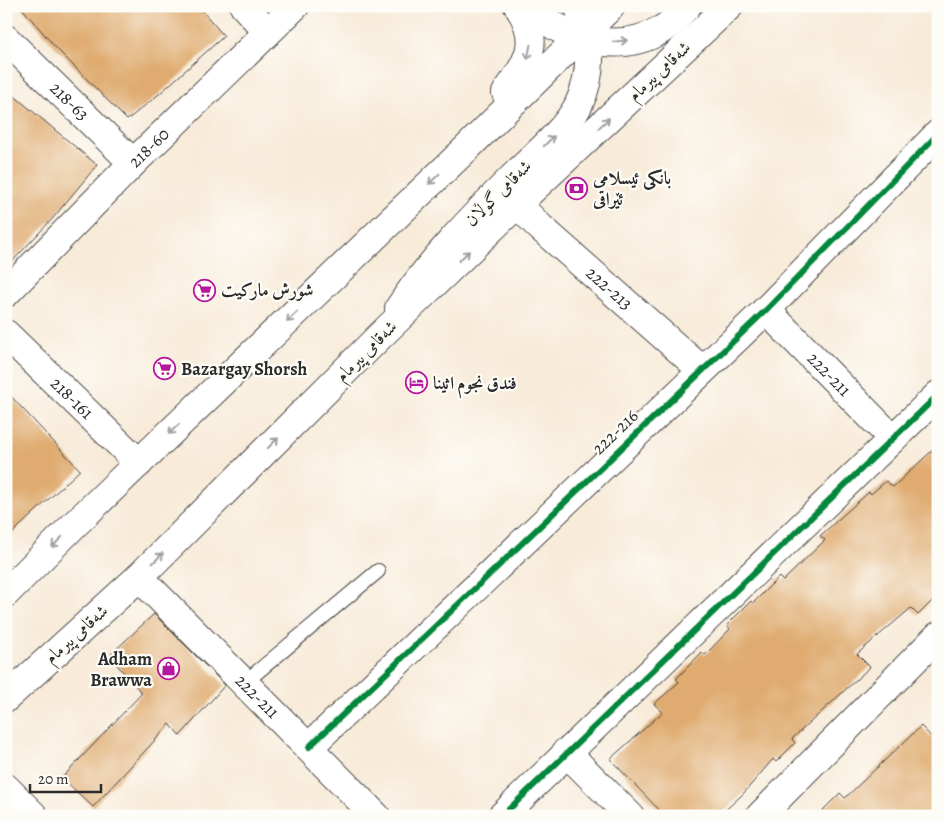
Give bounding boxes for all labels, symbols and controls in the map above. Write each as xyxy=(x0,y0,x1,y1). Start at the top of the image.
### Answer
street label: شەقامی پیرمام xyxy=(622,36,698,109)
one-way arrow xyxy=(612,37,628,46)
one-way arrow xyxy=(523,43,533,59)
street label: 218-63 xyxy=(45,76,95,126)
one-way arrow xyxy=(598,117,610,129)
street label: 218-60 xyxy=(123,122,175,173)
one-way arrow xyxy=(543,135,555,147)
street label: شەقامی گوڵان xyxy=(459,154,537,232)
place label: بانکی ئیسلامی ئێراقی xyxy=(592,166,671,211)
one-way arrow xyxy=(428,173,440,185)
bank icon: بانکی ئیسلامی ئێراقی xyxy=(565,176,589,200)
one-way arrow xyxy=(458,250,470,262)
street label: 222-213 xyxy=(581,261,638,315)
supermarket icon: شورش ماركيت xyxy=(193,278,217,302)
place label: شورش ماركيت xyxy=(221,278,313,302)
one-way arrow xyxy=(286,310,298,322)
street label: شەقامی پیرمام xyxy=(330,315,405,390)
street label: 222-211 xyxy=(802,347,856,402)
supermarket icon: Bazargay Shorsh xyxy=(153,357,177,381)
place label: Bazargay Shorsh xyxy=(181,357,308,381)
hotel icon: فندق نجوم اثينا xyxy=(405,371,429,395)
place label: فندق نجوم اثينا xyxy=(433,371,517,399)
street label: 218-161 xyxy=(45,372,99,424)
street label: 222-216 xyxy=(587,404,643,460)
one-way arrow xyxy=(168,423,181,435)
one-way arrow xyxy=(267,437,279,449)
one-way arrow xyxy=(51,536,63,548)
one-way arrow xyxy=(152,552,164,564)
street label: شەقامی پیرمام xyxy=(39,599,116,672)
place label: Adham Brawwa xyxy=(90,647,152,692)
shop icon: Adham Brawwa xyxy=(156,657,180,681)
street label: 222-211 xyxy=(230,669,285,724)
scale bar xyxy=(30,762,101,794)
text: 20 m xyxy=(38,769,69,789)

